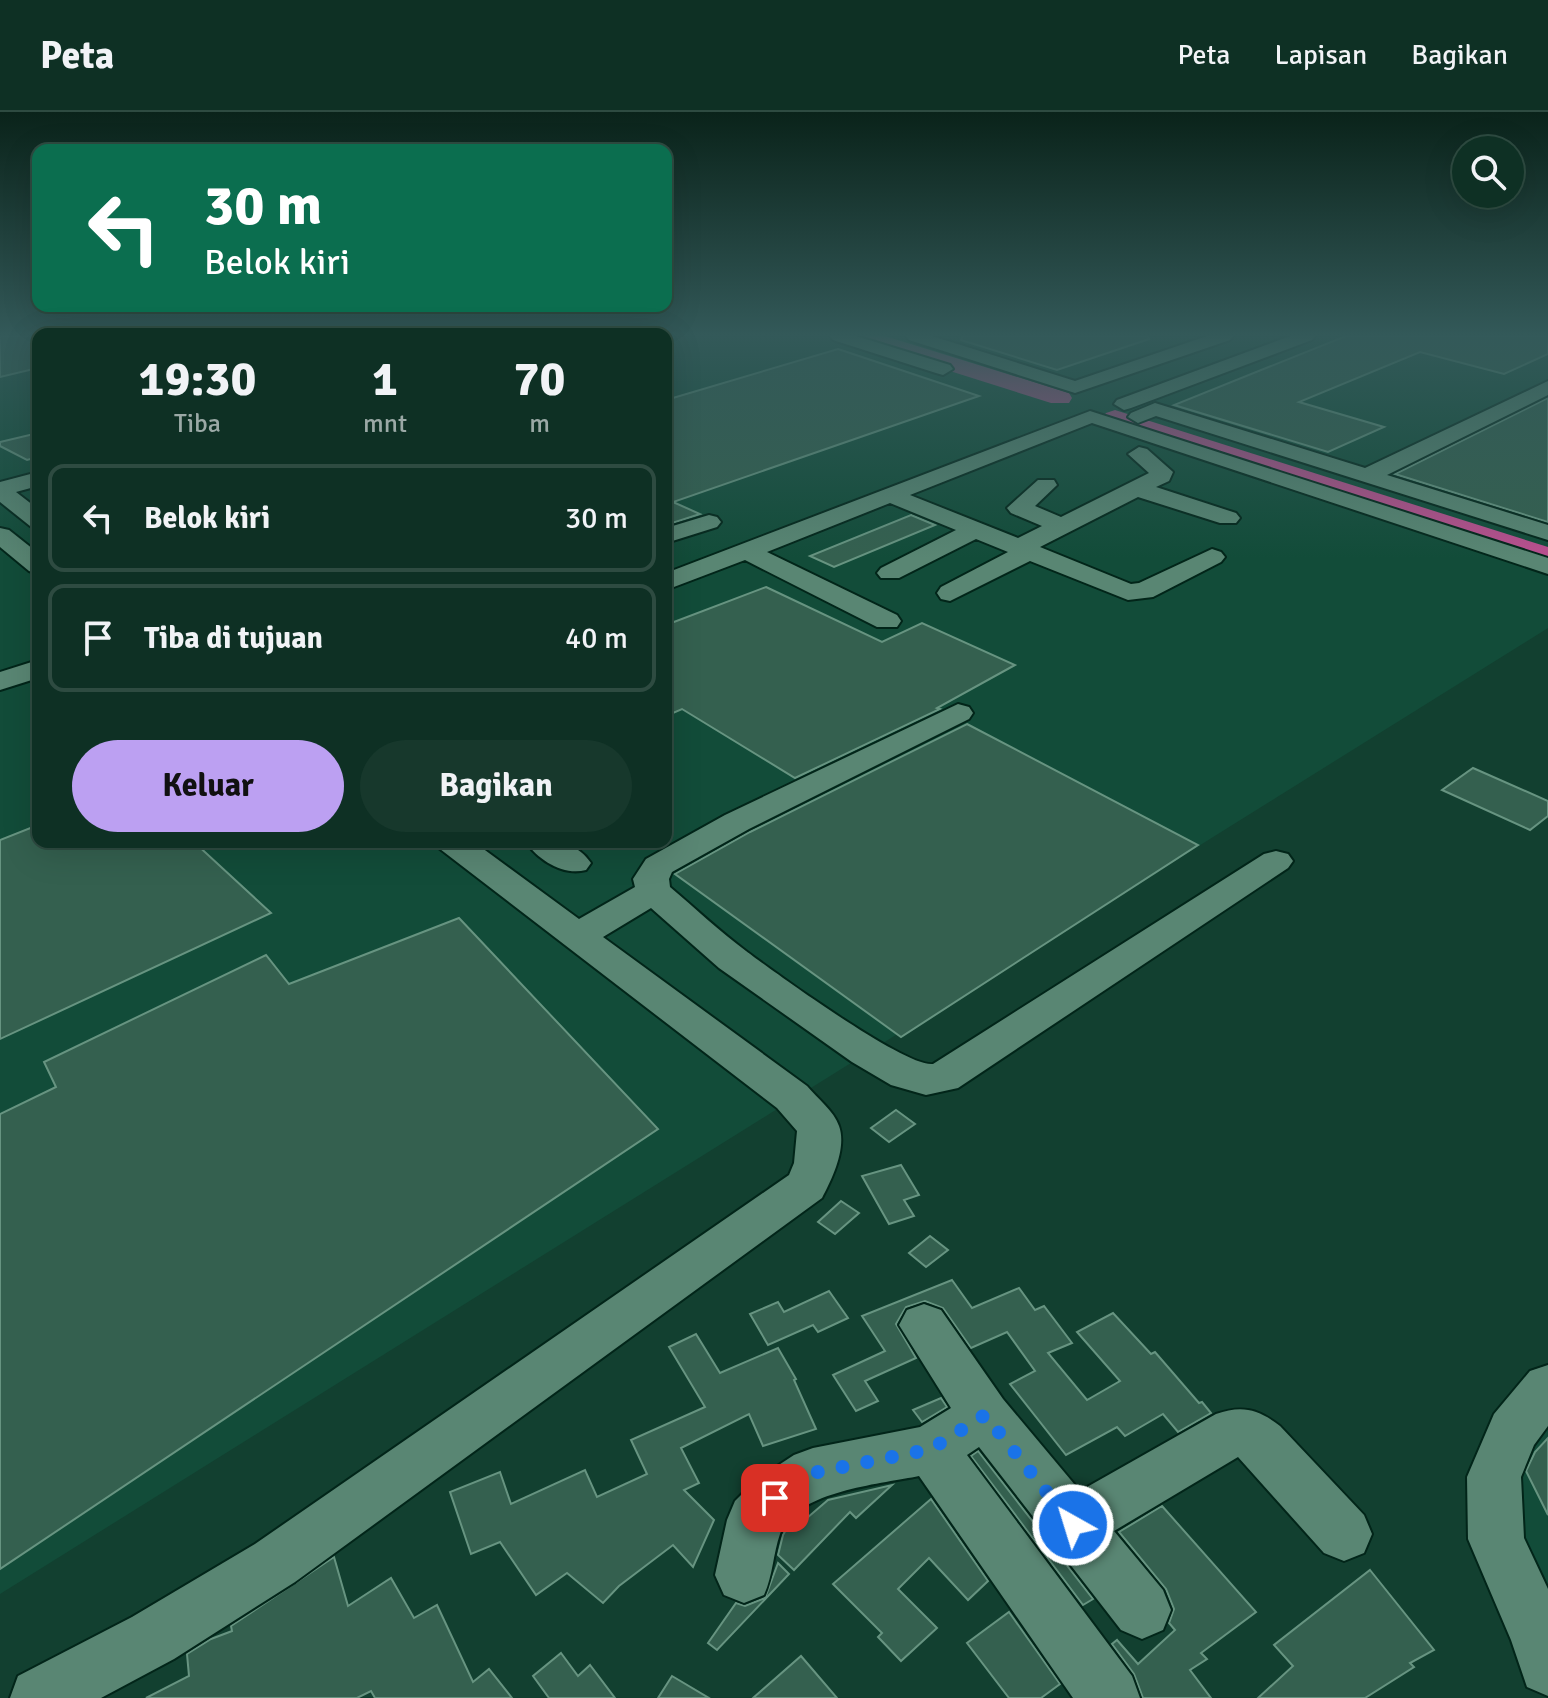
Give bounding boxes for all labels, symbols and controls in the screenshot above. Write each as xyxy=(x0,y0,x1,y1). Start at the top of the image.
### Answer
text: Peta xyxy=(40,32,114,79)
text: Peta xyxy=(1177,38,1231,72)
text: Lapisan xyxy=(1275,38,1367,72)
text: Bagikan xyxy=(1411,38,1508,72)
map controls xyxy=(1452,136,1524,208)
button: search xyxy=(1452,136,1524,208)
text: 30 m xyxy=(204,171,322,240)
icon: left xyxy=(72,176,176,280)
text: Belok kiri xyxy=(204,240,350,285)
text: 19:30 xyxy=(139,350,256,409)
text: 1 xyxy=(372,350,398,409)
text: 70 xyxy=(514,350,565,409)
text: Tiba xyxy=(174,408,221,440)
text: mnt xyxy=(363,408,407,440)
text: m xyxy=(529,408,550,440)
icon: left xyxy=(76,496,120,540)
text: Belok kiri xyxy=(144,500,270,537)
text: 30 m xyxy=(565,500,628,537)
icon: arrive xyxy=(76,616,120,660)
text: Tiba di tujuan xyxy=(144,620,323,657)
text: 40 m xyxy=(565,620,628,657)
button: Keluar xyxy=(72,740,344,832)
button: Bagikan xyxy=(360,740,632,832)
pin xyxy=(741,1464,809,1532)
icon: arrive xyxy=(753,1476,797,1520)
position arrow xyxy=(1031,1483,1115,1567)

